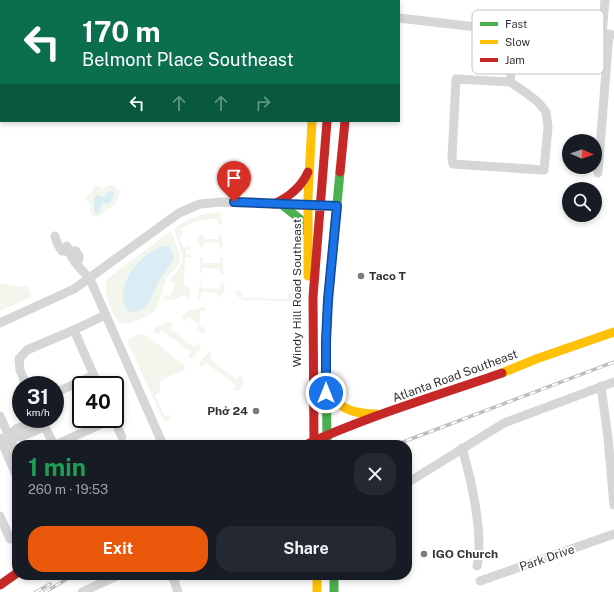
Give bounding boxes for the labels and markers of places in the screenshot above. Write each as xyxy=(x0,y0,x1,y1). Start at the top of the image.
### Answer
pin xyxy=(217,161,251,202)
place label: Taco T xyxy=(369,269,407,283)
marker: Taco T xyxy=(356,271,366,281)
place label: Phở 24 xyxy=(207,404,248,418)
marker: Phở 24 xyxy=(251,406,261,416)
place label: IGO Church xyxy=(432,547,498,561)
marker: IGO Church xyxy=(419,549,429,559)

